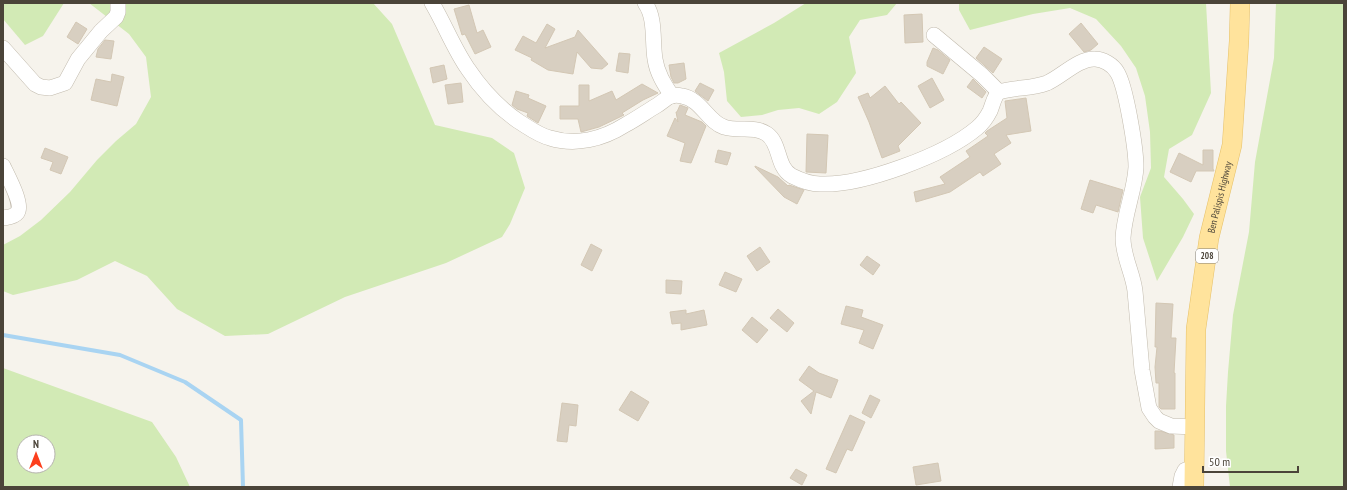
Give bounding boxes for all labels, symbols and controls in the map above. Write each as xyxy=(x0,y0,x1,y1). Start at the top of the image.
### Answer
street label: Ben Palispis Highway xyxy=(1204,160,1235,235)
road number: 208 xyxy=(1196,249,1218,263)
north arrow xyxy=(16,434,56,474)
text: N xyxy=(33,437,39,451)
scale bar xyxy=(1203,448,1298,474)
text: 50 m xyxy=(1209,454,1230,469)

